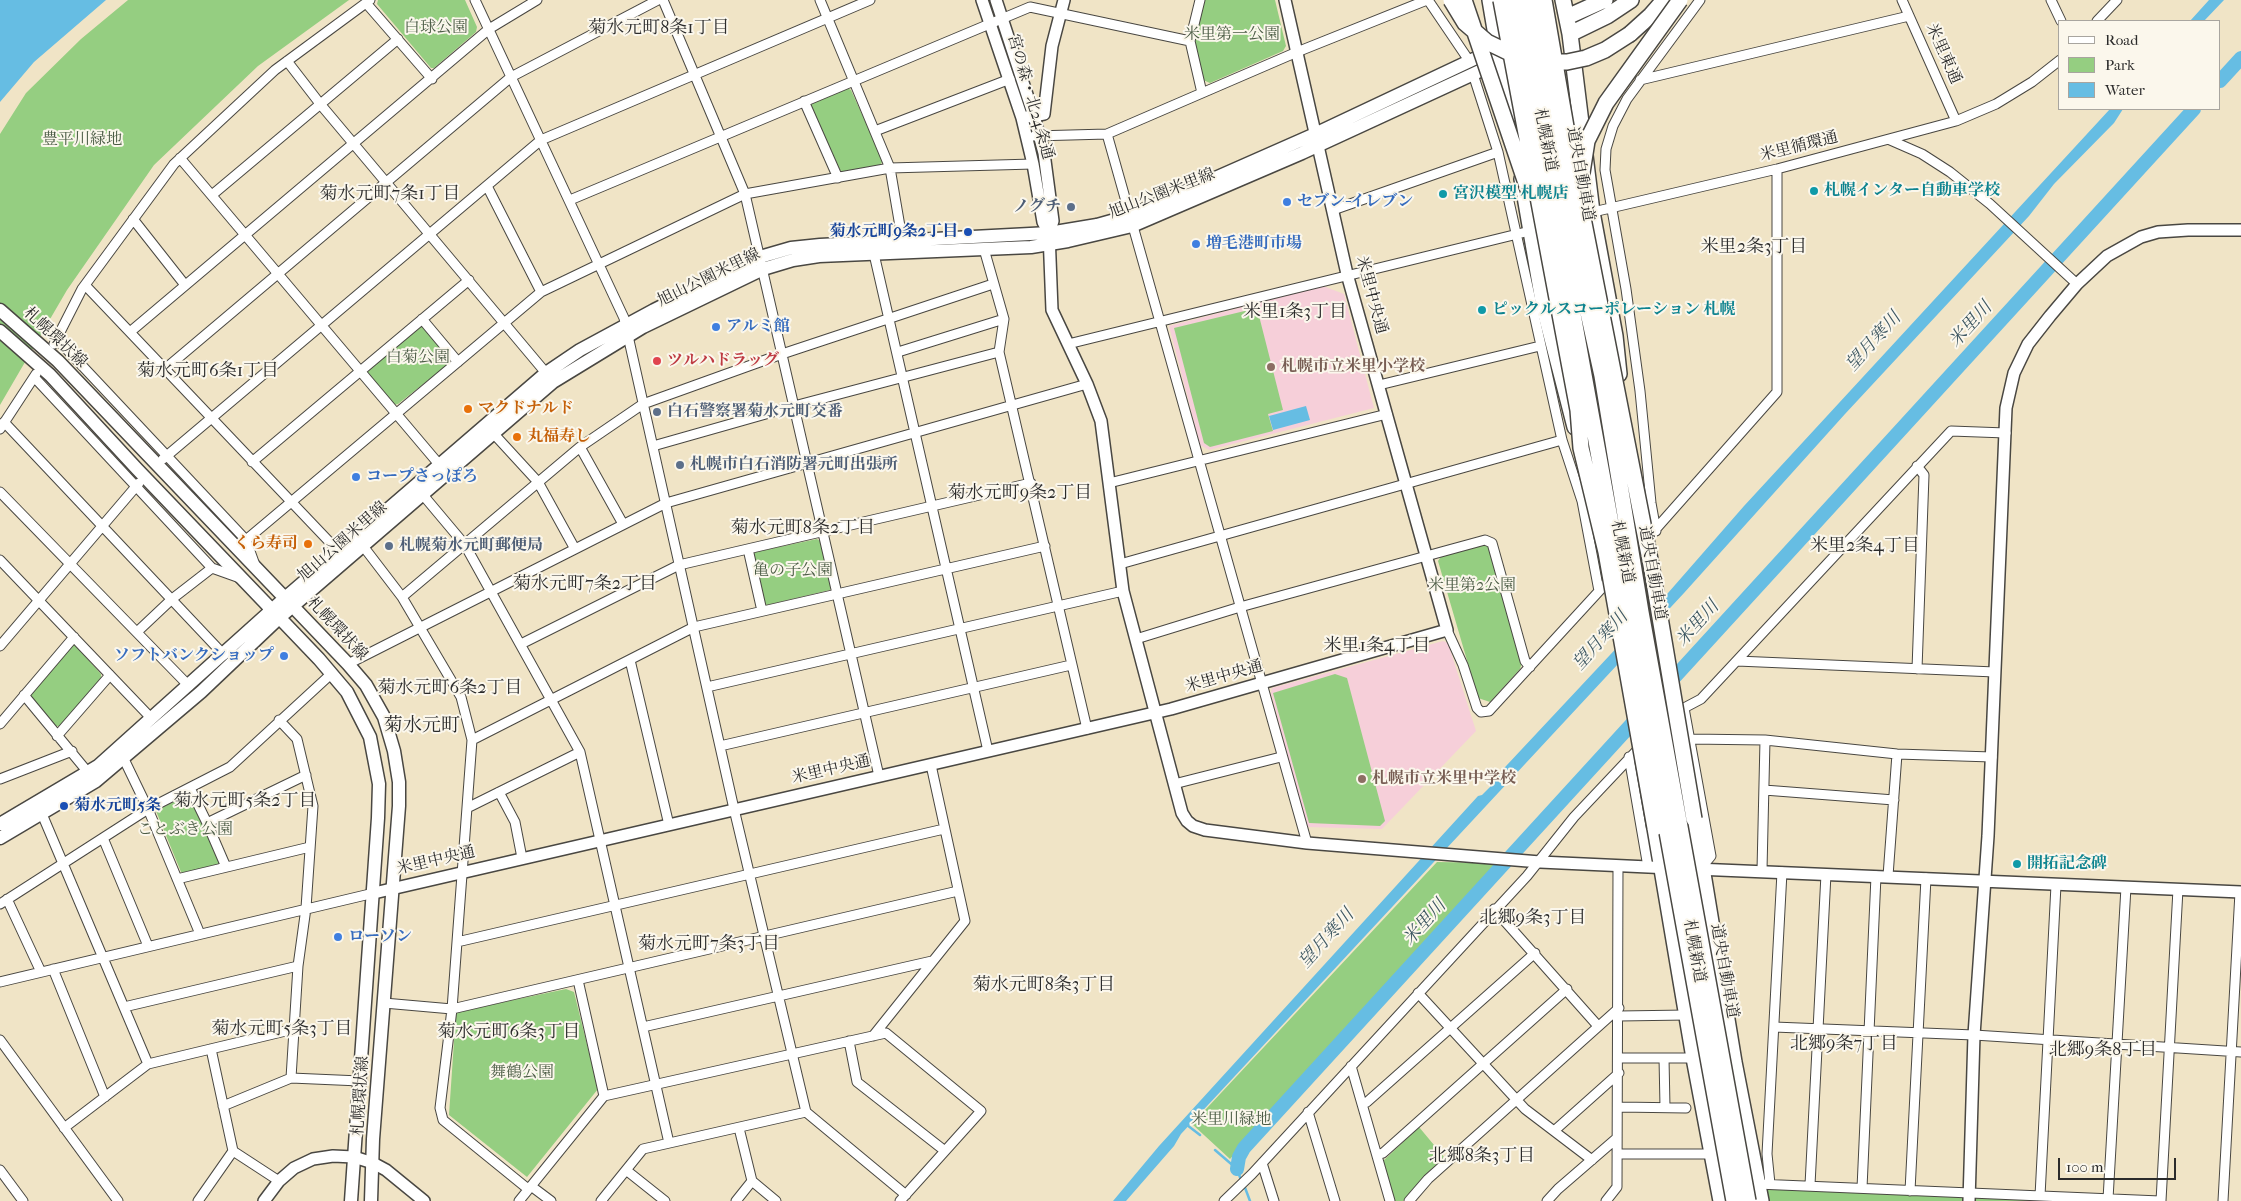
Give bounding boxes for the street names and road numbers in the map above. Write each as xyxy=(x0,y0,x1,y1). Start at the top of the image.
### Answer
street label: 米里東通 xyxy=(1921,21,1965,87)
street label: 宮の森・北24条通 xyxy=(1003,32,1057,162)
street label: 札幌新道 xyxy=(1529,107,1561,173)
street label: 道央自動車道 xyxy=(1562,125,1598,223)
street label: 米里循環通 xyxy=(1758,128,1840,166)
street label: 旭山公園米里線 xyxy=(1106,165,1218,223)
street label: 旭山公園米里線 xyxy=(654,245,764,311)
street label: 米里中央通 xyxy=(1351,254,1391,336)
street label: 札幌環状線 xyxy=(19,304,91,372)
street label: 旭山公園米里線 xyxy=(294,498,392,586)
street label: 札幌新道 xyxy=(1606,519,1638,585)
street label: 道央自動車道 xyxy=(1634,524,1670,622)
street label: 札幌環状線 xyxy=(303,593,371,665)
street label: 米里中央通 xyxy=(1183,657,1265,697)
street label: 米里中央通 xyxy=(790,752,872,788)
street label: 米里中央通 xyxy=(395,843,477,879)
street label: 札幌新道 xyxy=(1679,918,1709,984)
street label: 道央自動車道 xyxy=(1706,922,1742,1020)
street label: 札幌環状線 xyxy=(349,1055,373,1137)

